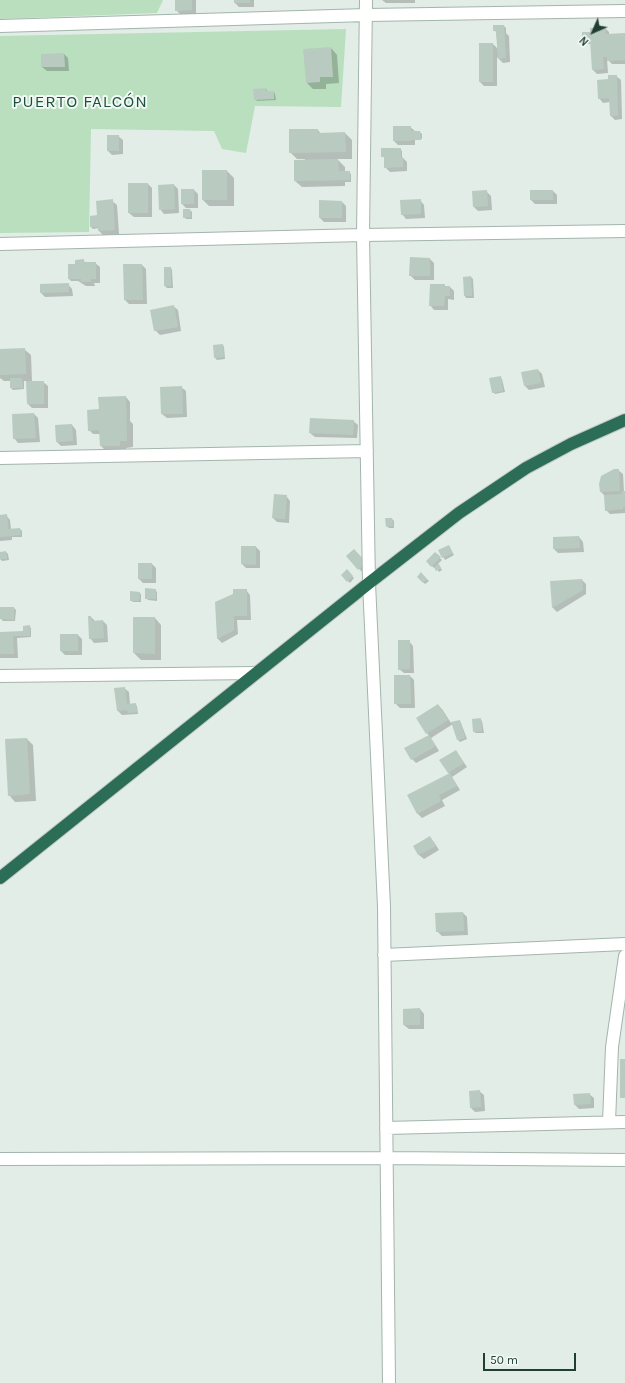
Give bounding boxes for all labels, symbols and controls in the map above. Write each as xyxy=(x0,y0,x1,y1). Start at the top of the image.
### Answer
north arrow xyxy=(573,12,613,52)
text: N xyxy=(577,33,592,48)
district label: PUERTO FALCÓN xyxy=(12,92,148,112)
scale bar xyxy=(485,1345,578,1371)
text: 50 m xyxy=(490,1353,518,1367)

